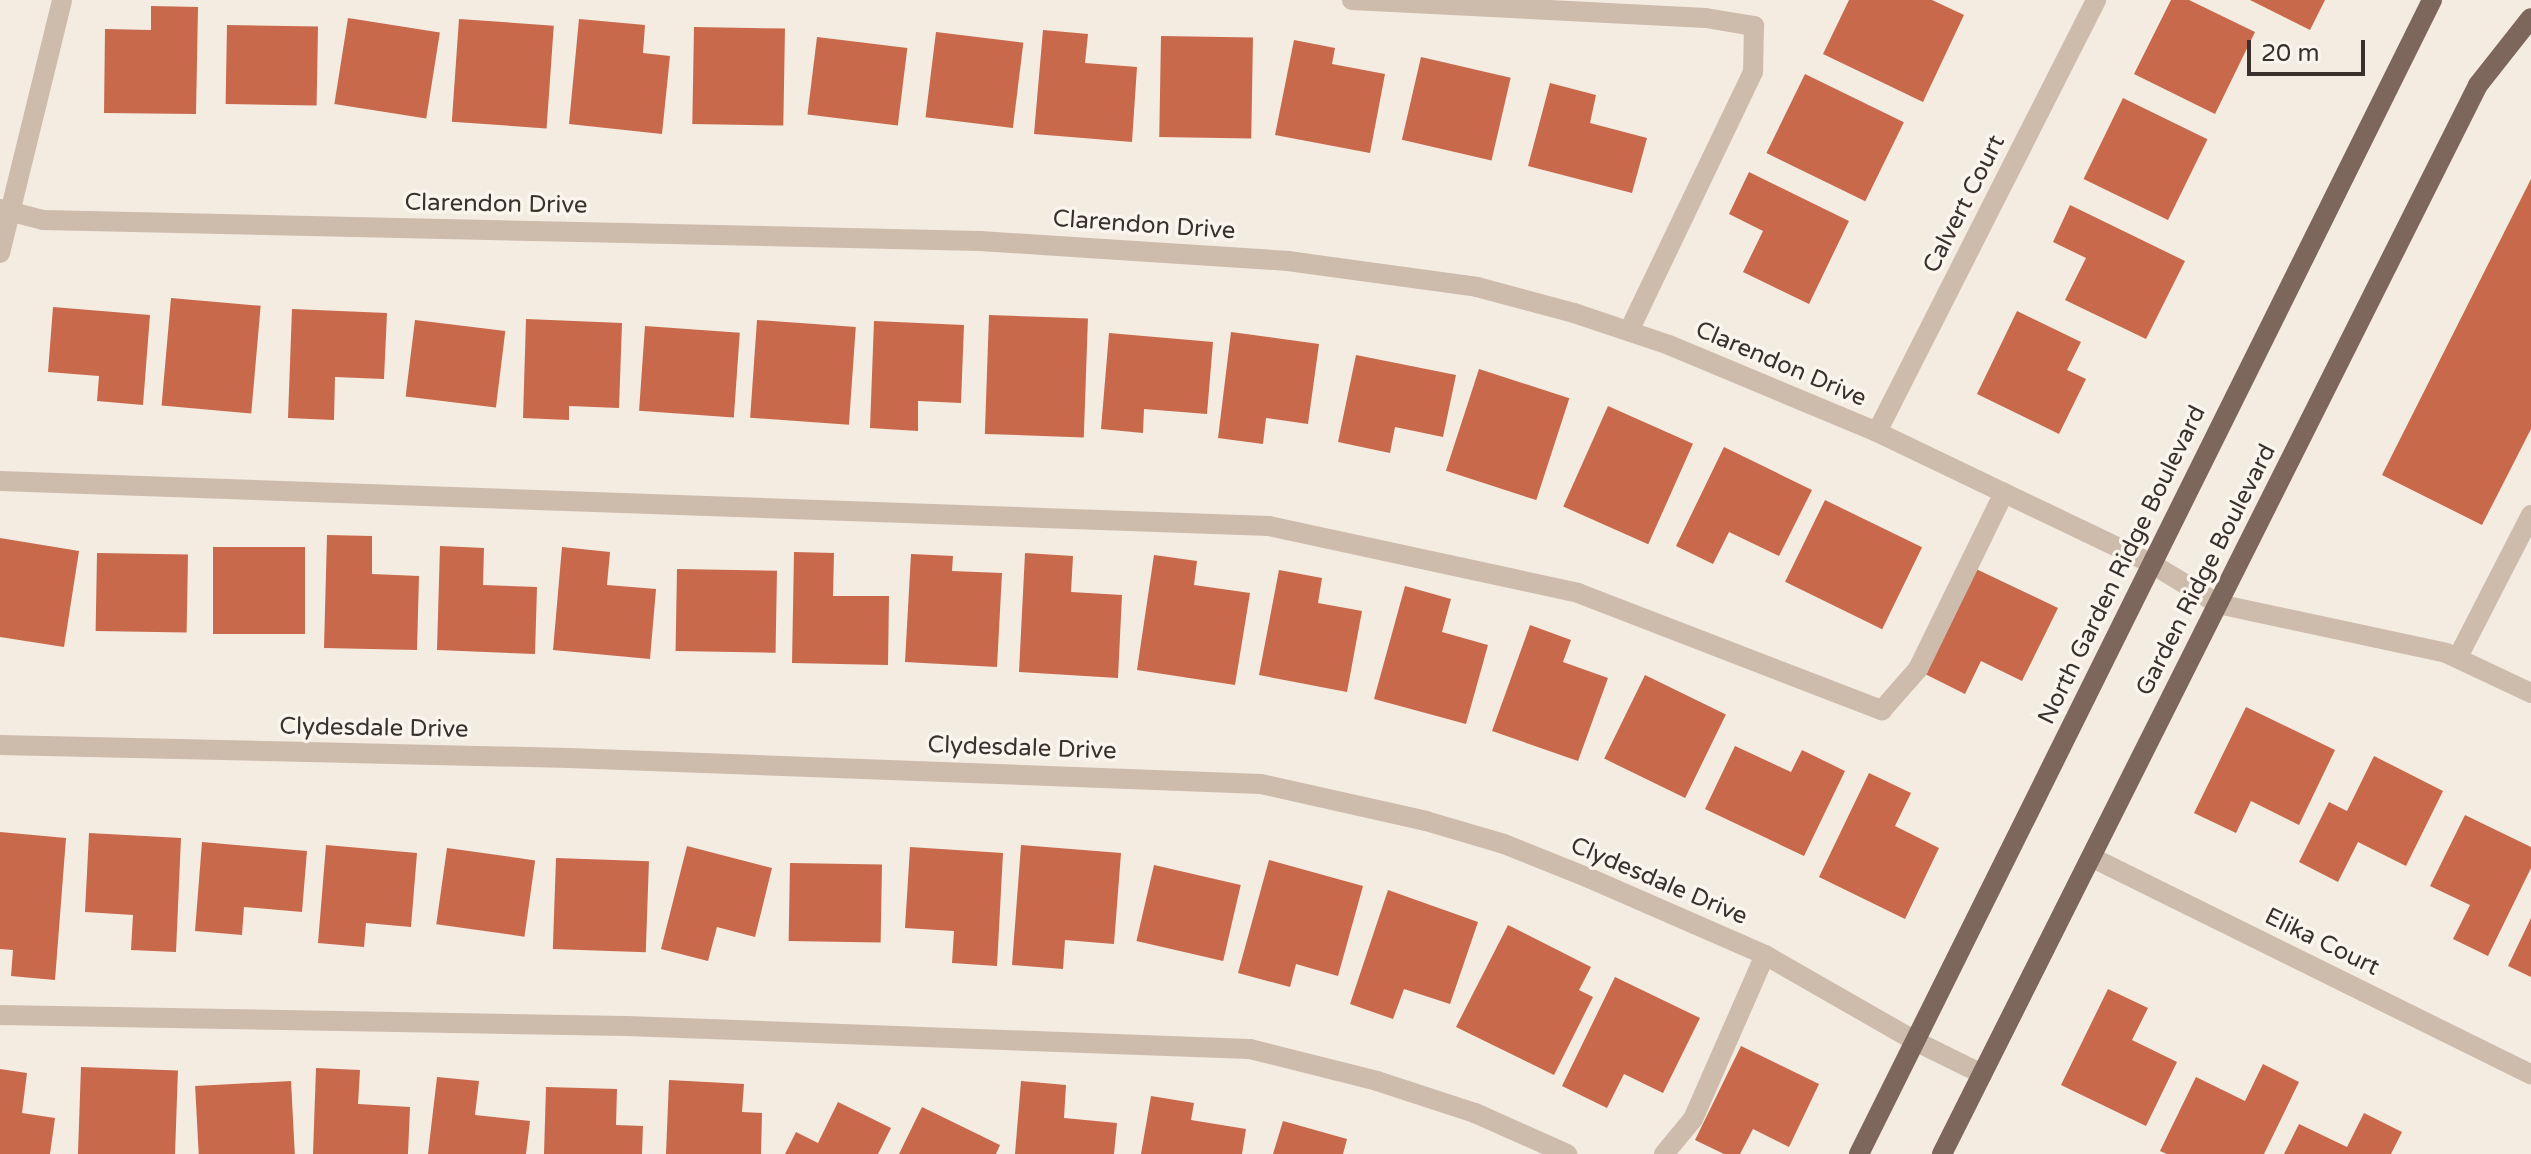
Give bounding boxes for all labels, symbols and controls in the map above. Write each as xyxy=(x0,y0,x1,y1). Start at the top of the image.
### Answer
scale bar xyxy=(2251,24,2369,74)
text: 20 m xyxy=(2261,39,2319,68)
street label: Calvert Court xyxy=(1917,130,2011,278)
street label: Clarendon Drive xyxy=(404,188,588,220)
street label: Clarendon Drive xyxy=(1052,204,1236,246)
street label: Clarendon Drive xyxy=(1691,315,1871,413)
street label: North Garden Ridge Boulevard xyxy=(2032,401,2212,729)
street label: Garden Ridge Boulevard xyxy=(2130,439,2282,701)
street label: Clydesdale Drive xyxy=(279,712,469,744)
street label: Clydesdale Drive xyxy=(927,730,1117,766)
street label: Clydesdale Drive xyxy=(1566,831,1752,931)
street label: Elika Court xyxy=(2260,902,2384,982)

